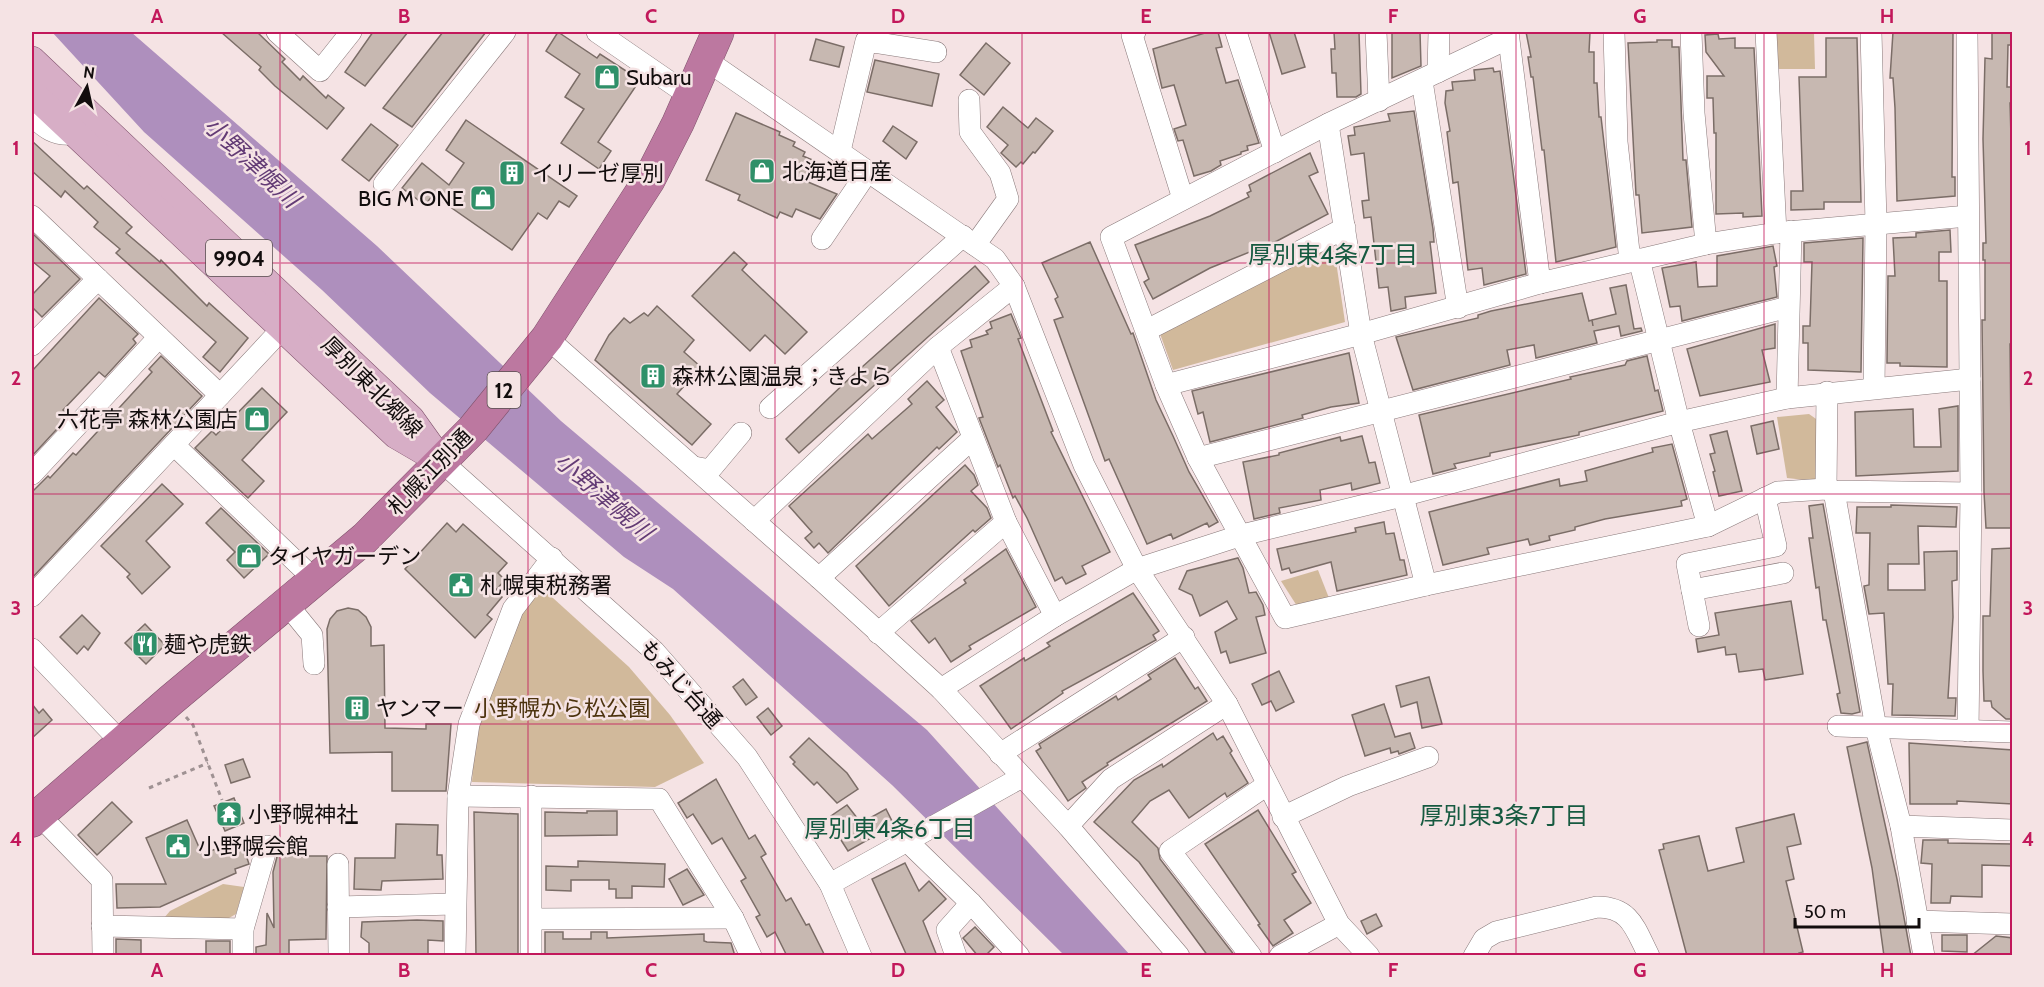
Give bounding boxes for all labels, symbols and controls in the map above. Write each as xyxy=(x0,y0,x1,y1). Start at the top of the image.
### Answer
text: A xyxy=(151,4,164,28)
text: B xyxy=(398,4,410,28)
text: C xyxy=(645,4,657,28)
text: D xyxy=(891,4,905,28)
text: E xyxy=(1140,4,1152,28)
text: F xyxy=(1388,4,1399,28)
text: G xyxy=(1633,4,1647,28)
text: H xyxy=(1880,4,1894,28)
north arrow xyxy=(57,57,117,117)
text: N xyxy=(82,62,96,83)
shop icon: Subaru xyxy=(592,62,622,92)
place label: Subaru xyxy=(626,64,692,91)
water label: 小野津幌川 xyxy=(198,110,308,216)
text: 1 xyxy=(12,136,20,160)
text: 1 xyxy=(2024,136,2032,160)
shop icon: 北海道日産 xyxy=(747,156,777,186)
building icon: イリーゼ厚別 xyxy=(497,158,527,188)
place label: 北海道日産 xyxy=(782,158,892,185)
place label: イリーゼ厚別 xyxy=(532,160,664,187)
shop icon: BIG M ONE xyxy=(468,183,498,213)
place label: BIG M ONE xyxy=(358,185,464,212)
road number: 9904 xyxy=(206,240,272,276)
district label: 厚別東4条7丁目 xyxy=(1248,240,1418,269)
street label: 厚別東北郷線 xyxy=(316,331,428,443)
building icon: 森林公園温泉；きよら xyxy=(638,361,668,391)
place label: 森林公園温泉；きよら xyxy=(672,363,892,390)
text: 2 xyxy=(11,366,21,390)
text: 2 xyxy=(2023,366,2033,390)
road number: 12 xyxy=(488,372,520,408)
shop icon: 六花亭 森林公園店 xyxy=(242,404,272,434)
place label: 六花亭 森林公園店 xyxy=(57,406,238,433)
street label: 札幌江別通 xyxy=(382,423,478,521)
water label: 小野津幌川 xyxy=(549,446,661,548)
shop icon: タイヤガーデン xyxy=(234,541,264,571)
place label: タイヤガーデン xyxy=(268,543,421,570)
public building icon: 札幌東税務署 xyxy=(446,570,476,600)
place label: 札幌東税務署 xyxy=(480,572,612,599)
text: 3 xyxy=(11,596,21,620)
text: 3 xyxy=(2023,596,2033,620)
restaurant icon: 麺や虎鉄 xyxy=(130,629,160,659)
place label: 麺や虎鉄 xyxy=(164,631,252,658)
street label: もみじ台通 xyxy=(634,634,728,734)
building icon: ヤンマー xyxy=(342,693,372,723)
place label: ヤンマー xyxy=(376,695,464,722)
park label: 小野幌から松公園 xyxy=(474,695,650,722)
temple icon: 小野幌神社 xyxy=(214,799,244,829)
place label: 小野幌神社 xyxy=(248,801,358,828)
district label: 厚別東3条7丁目 xyxy=(1419,801,1589,830)
district label: 厚別東4条6丁目 xyxy=(804,814,976,843)
text: 4 xyxy=(10,827,22,851)
text: 4 xyxy=(2022,827,2034,851)
public building icon: 小野幌会館 xyxy=(163,831,193,861)
place label: 小野幌会館 xyxy=(198,833,308,860)
scale bar xyxy=(1795,891,1920,929)
text: 50 m xyxy=(1804,901,1846,923)
text: A xyxy=(151,958,164,982)
text: B xyxy=(398,958,410,982)
text: C xyxy=(645,958,657,982)
text: D xyxy=(891,958,905,982)
text: E xyxy=(1140,958,1152,982)
text: F xyxy=(1388,958,1399,982)
text: G xyxy=(1633,958,1647,982)
text: H xyxy=(1880,958,1894,982)

